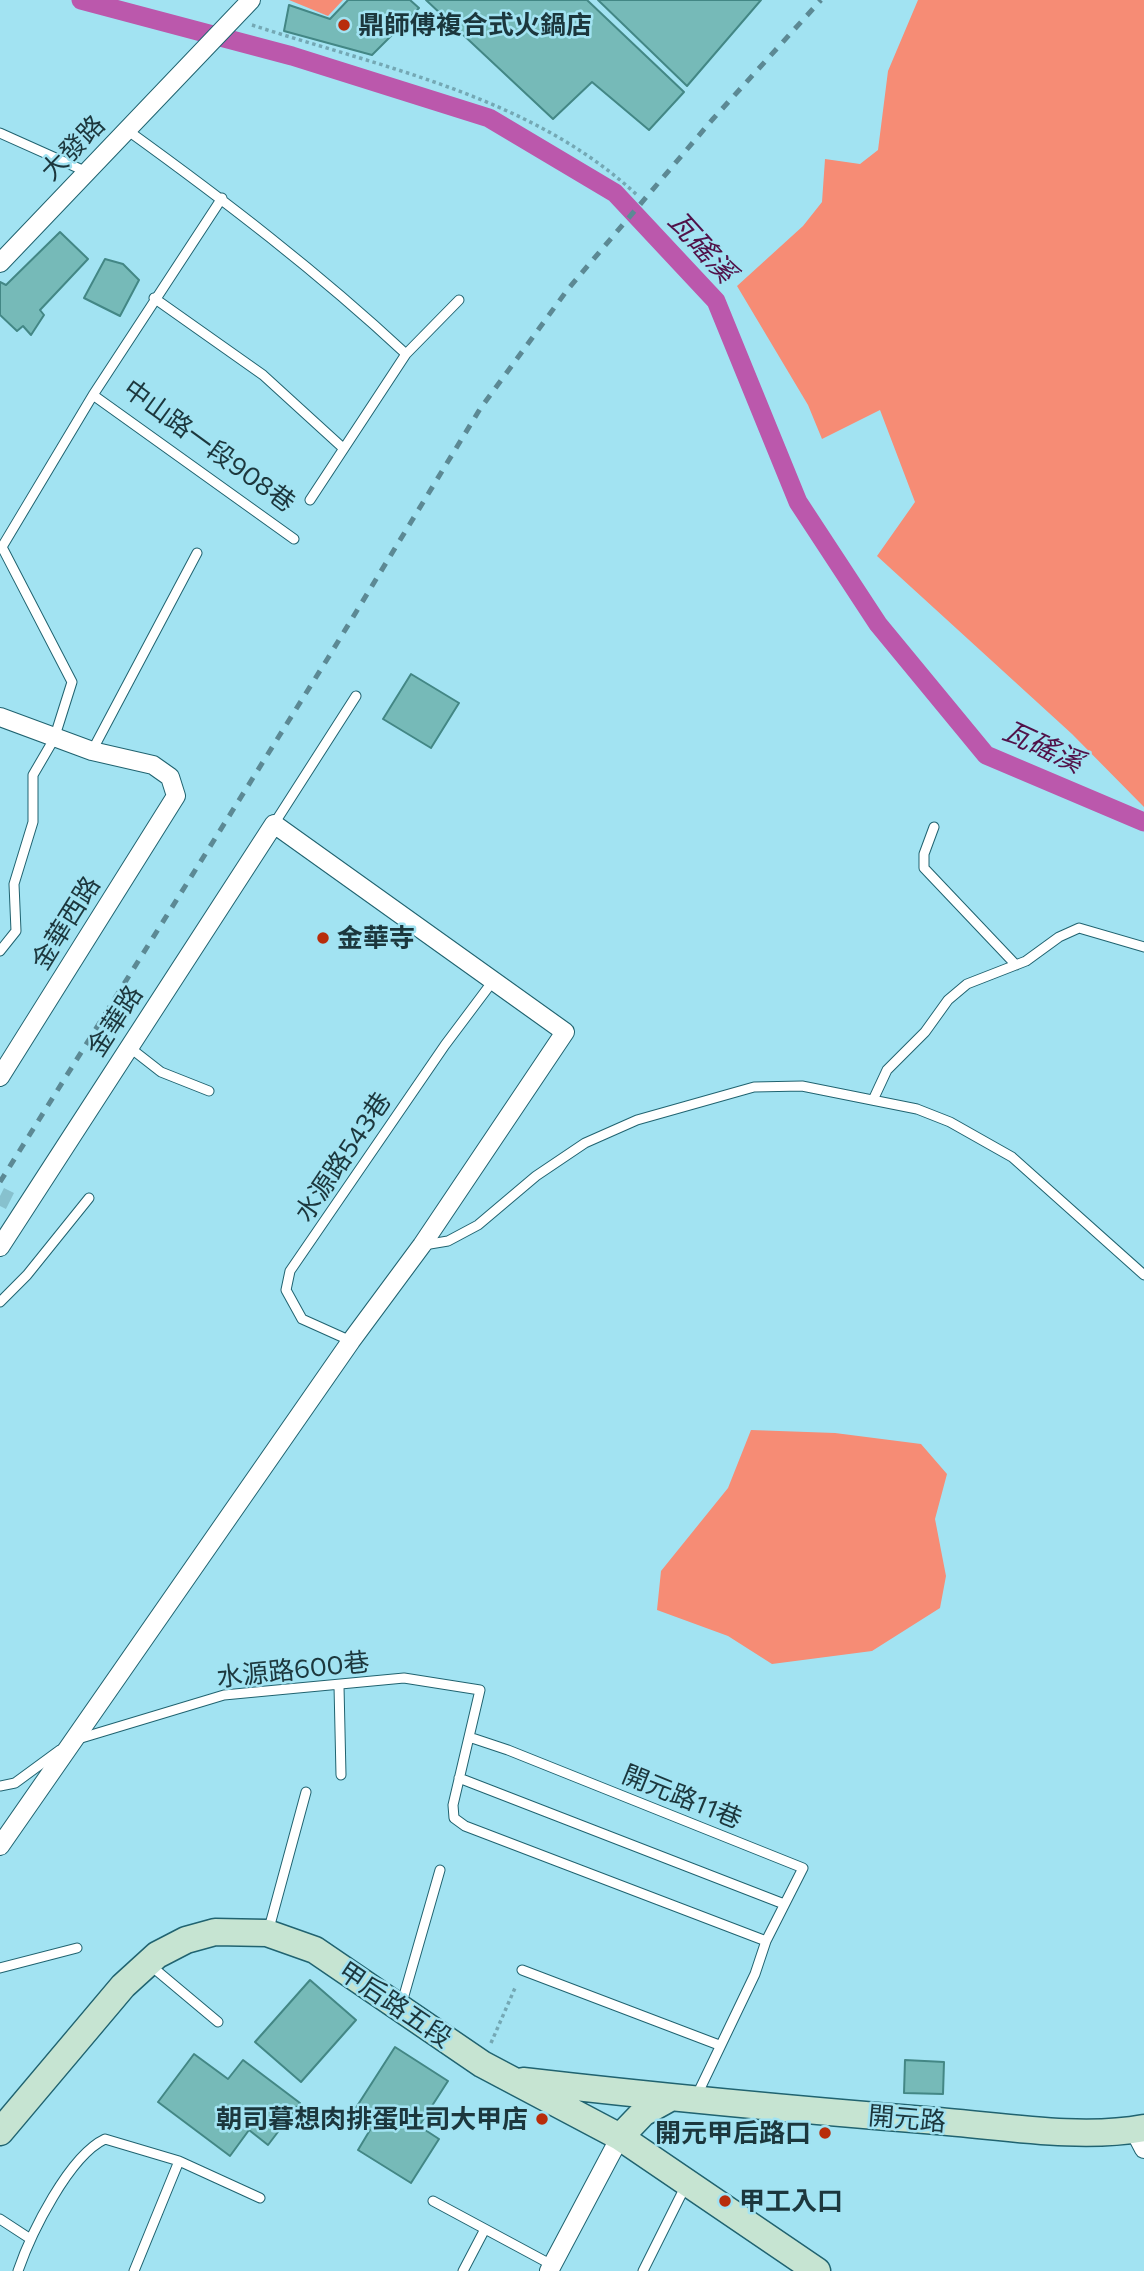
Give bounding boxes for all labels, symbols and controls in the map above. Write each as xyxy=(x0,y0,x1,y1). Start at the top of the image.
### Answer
place label: 鼎師傅複合式火鍋店 xyxy=(358,9,592,41)
marker: 鼎師傅複合式火鍋店 xyxy=(336,17,352,33)
street label: 大發路 xyxy=(35,109,111,187)
water label: 瓦磘溪 xyxy=(661,205,743,289)
street label: 中山路一段908巷 xyxy=(117,373,301,519)
water label: 瓦磘溪 xyxy=(998,714,1088,780)
street label: 金華西路 xyxy=(25,871,107,975)
place label: 金華寺 xyxy=(337,922,415,954)
marker: 金華寺 xyxy=(315,930,331,946)
street label: 金華路 xyxy=(81,980,149,1062)
street label: 水源路543巷 xyxy=(288,1086,398,1228)
street label: 水源路600巷 xyxy=(215,1646,371,1694)
street label: 開元路11巷 xyxy=(618,1759,746,1835)
street label: 甲后路五段 xyxy=(332,1956,458,2054)
street label: 開元路 xyxy=(867,2100,947,2138)
place label: 朝司暮想肉排蛋吐司大甲店 xyxy=(216,2103,528,2135)
marker: 朝司暮想肉排蛋吐司大甲店 xyxy=(534,2111,550,2127)
place label: 開元甲后路口 xyxy=(655,2117,811,2149)
marker: 開元甲后路口 xyxy=(817,2125,833,2141)
place label: 甲工入口 xyxy=(739,2185,843,2217)
marker: 甲工入口 xyxy=(717,2193,733,2209)

